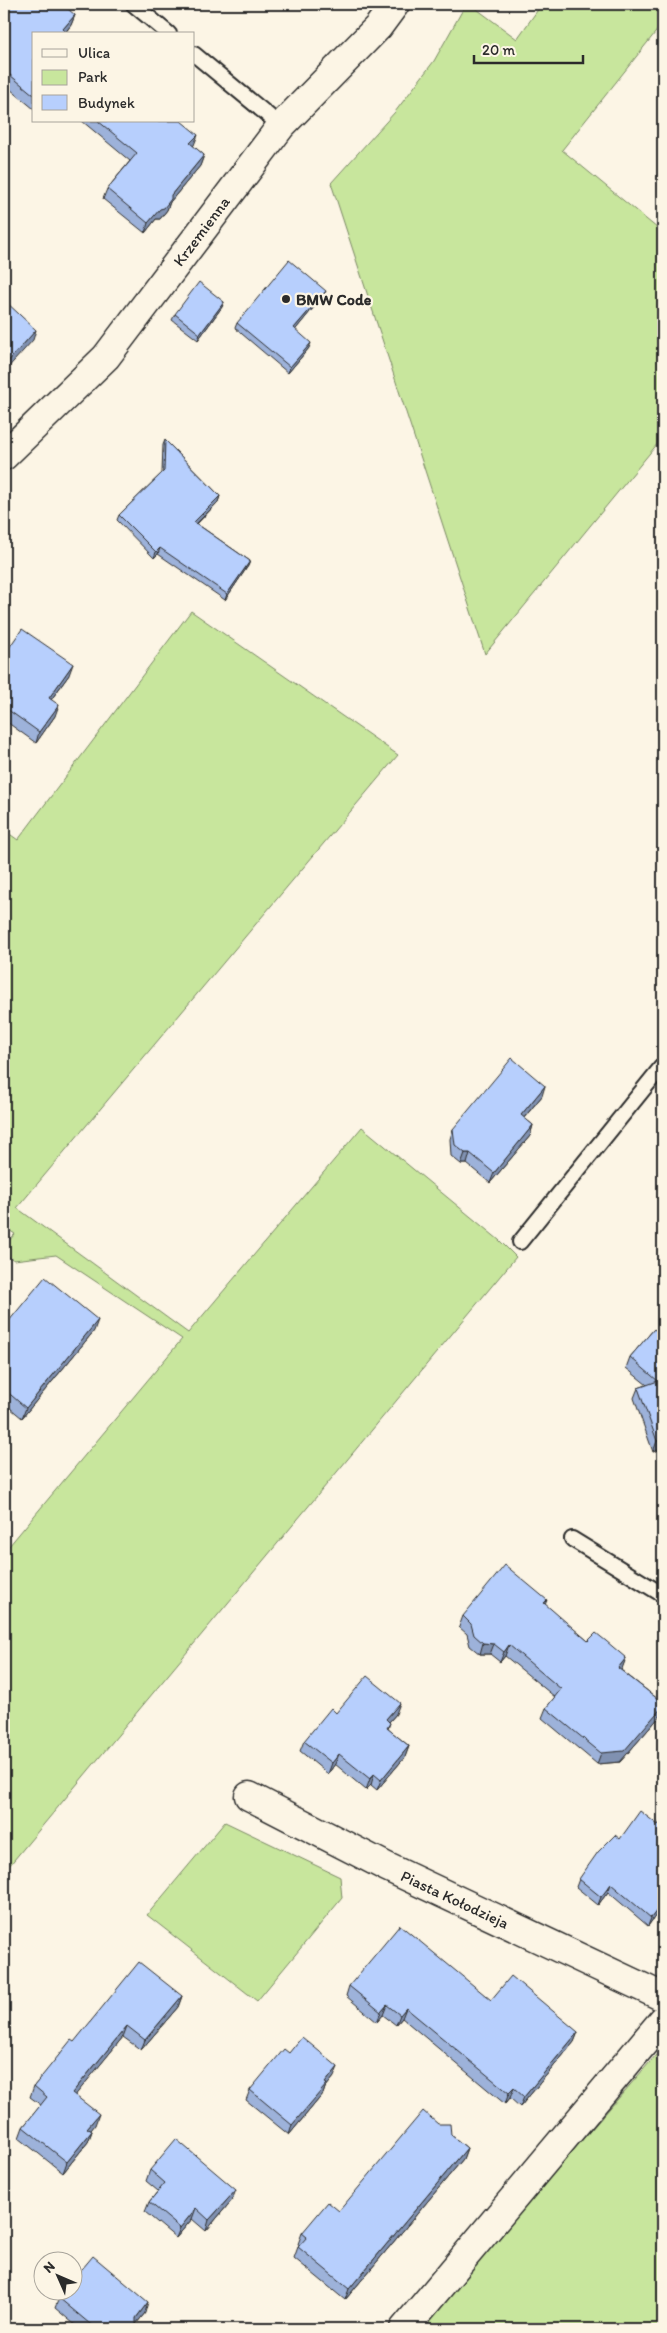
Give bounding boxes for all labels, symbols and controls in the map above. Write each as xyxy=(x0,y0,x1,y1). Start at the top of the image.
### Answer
legend xyxy=(32,32,195,122)
scale bar xyxy=(474,32,583,64)
text: 20 m xyxy=(482,41,516,59)
text: Ulica xyxy=(78,44,111,62)
text: Park xyxy=(78,68,108,86)
text: Budynek xyxy=(78,94,135,112)
street label: Krzemienna xyxy=(169,192,234,270)
place label: BMW Code xyxy=(296,290,372,309)
marker: BMW Code xyxy=(280,293,292,305)
street label: Piasta Kołodzieja xyxy=(398,1866,512,1933)
north arrow xyxy=(32,2250,82,2300)
text: N xyxy=(40,2258,59,2277)

